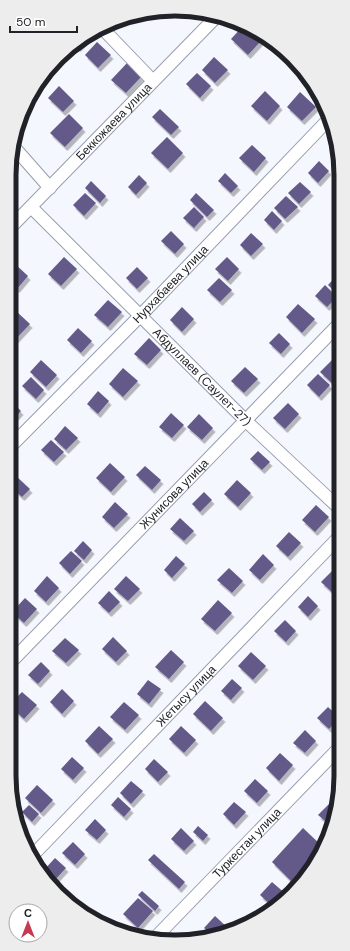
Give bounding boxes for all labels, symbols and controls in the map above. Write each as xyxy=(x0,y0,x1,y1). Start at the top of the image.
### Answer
scale bar xyxy=(10,8,77,34)
text: 50 m xyxy=(16,14,45,30)
street label: Беккожаева улица xyxy=(72,79,155,164)
street label: Нурхабаева улица xyxy=(129,241,212,327)
street label: Абдуллаев (Саулет-27) xyxy=(149,325,254,430)
street label: Жунисова улица xyxy=(136,455,212,533)
street label: Жетысу улица xyxy=(153,661,220,730)
street label: Туркестан улица xyxy=(209,804,285,882)
north arrow xyxy=(8,903,48,943)
text: С xyxy=(24,906,32,920)

